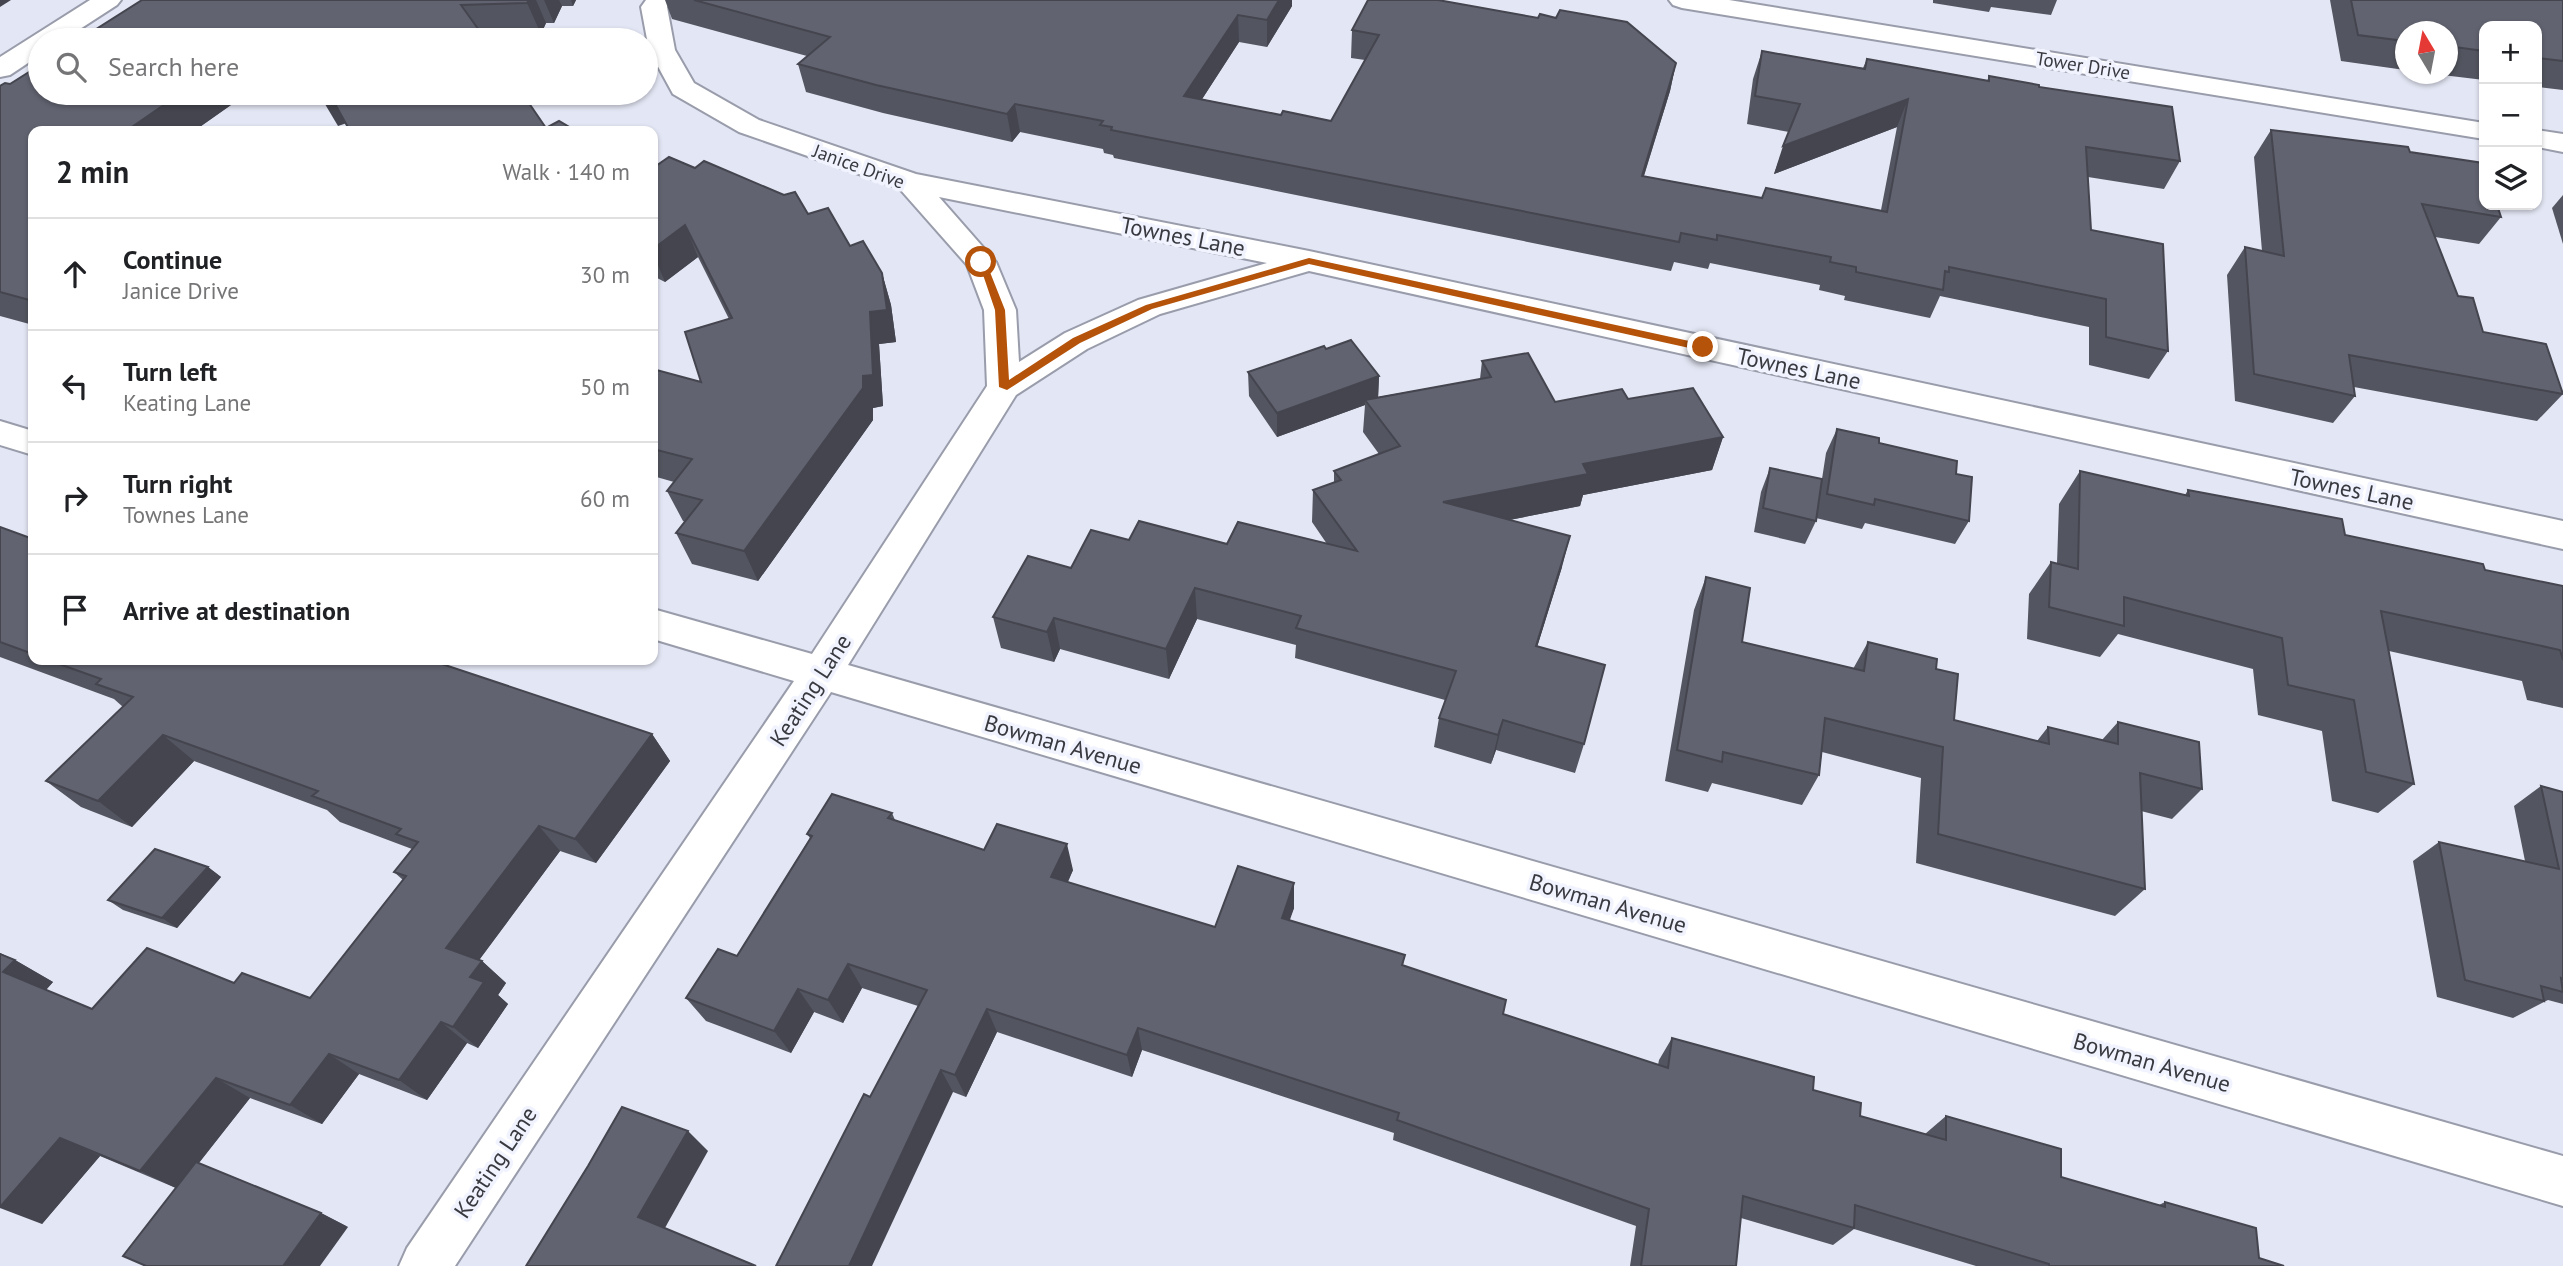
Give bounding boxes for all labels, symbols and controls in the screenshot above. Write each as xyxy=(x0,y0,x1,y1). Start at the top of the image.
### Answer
north arrow xyxy=(2395,21,2458,84)
map controls xyxy=(2479,21,2542,210)
button: + xyxy=(2479,21,2542,84)
search box xyxy=(28,28,658,105)
street label: Tower Drive xyxy=(2034,46,2132,84)
icon: search xyxy=(52,48,90,86)
text: Search here xyxy=(108,50,239,83)
button: − xyxy=(2479,84,2542,147)
street label: Janice Drive xyxy=(809,138,908,194)
button: layers xyxy=(2479,147,2542,210)
text: 2 min xyxy=(56,152,129,191)
text: Walk · 140 m xyxy=(503,157,630,186)
street label: Townes Lane xyxy=(1118,210,1248,262)
text: Continue xyxy=(123,243,222,276)
route start xyxy=(965,246,996,277)
icon: ahead xyxy=(56,255,94,293)
text: 30 m xyxy=(580,260,630,289)
text: Janice Drive xyxy=(123,276,239,305)
route end xyxy=(1687,331,1718,362)
street label: Townes Lane xyxy=(1734,341,1864,395)
text: Turn left xyxy=(123,355,217,388)
icon: left xyxy=(56,367,94,405)
text: 50 m xyxy=(580,372,630,401)
text: Keating Lane xyxy=(123,388,251,417)
street label: Townes Lane xyxy=(2287,462,2417,516)
text: Turn right xyxy=(123,467,232,500)
icon: right xyxy=(56,479,94,517)
text: 60 m xyxy=(580,484,630,513)
text: Townes Lane xyxy=(123,500,249,529)
icon: arrive xyxy=(56,591,94,629)
text: Arrive at destination xyxy=(123,594,350,627)
street label: Keating Lane xyxy=(763,628,857,752)
street label: Bowman Avenue xyxy=(981,708,1145,780)
street label: Bowman Avenue xyxy=(1526,867,1690,939)
street label: Bowman Avenue xyxy=(2070,1026,2234,1098)
street label: Keating Lane xyxy=(447,1101,543,1223)

